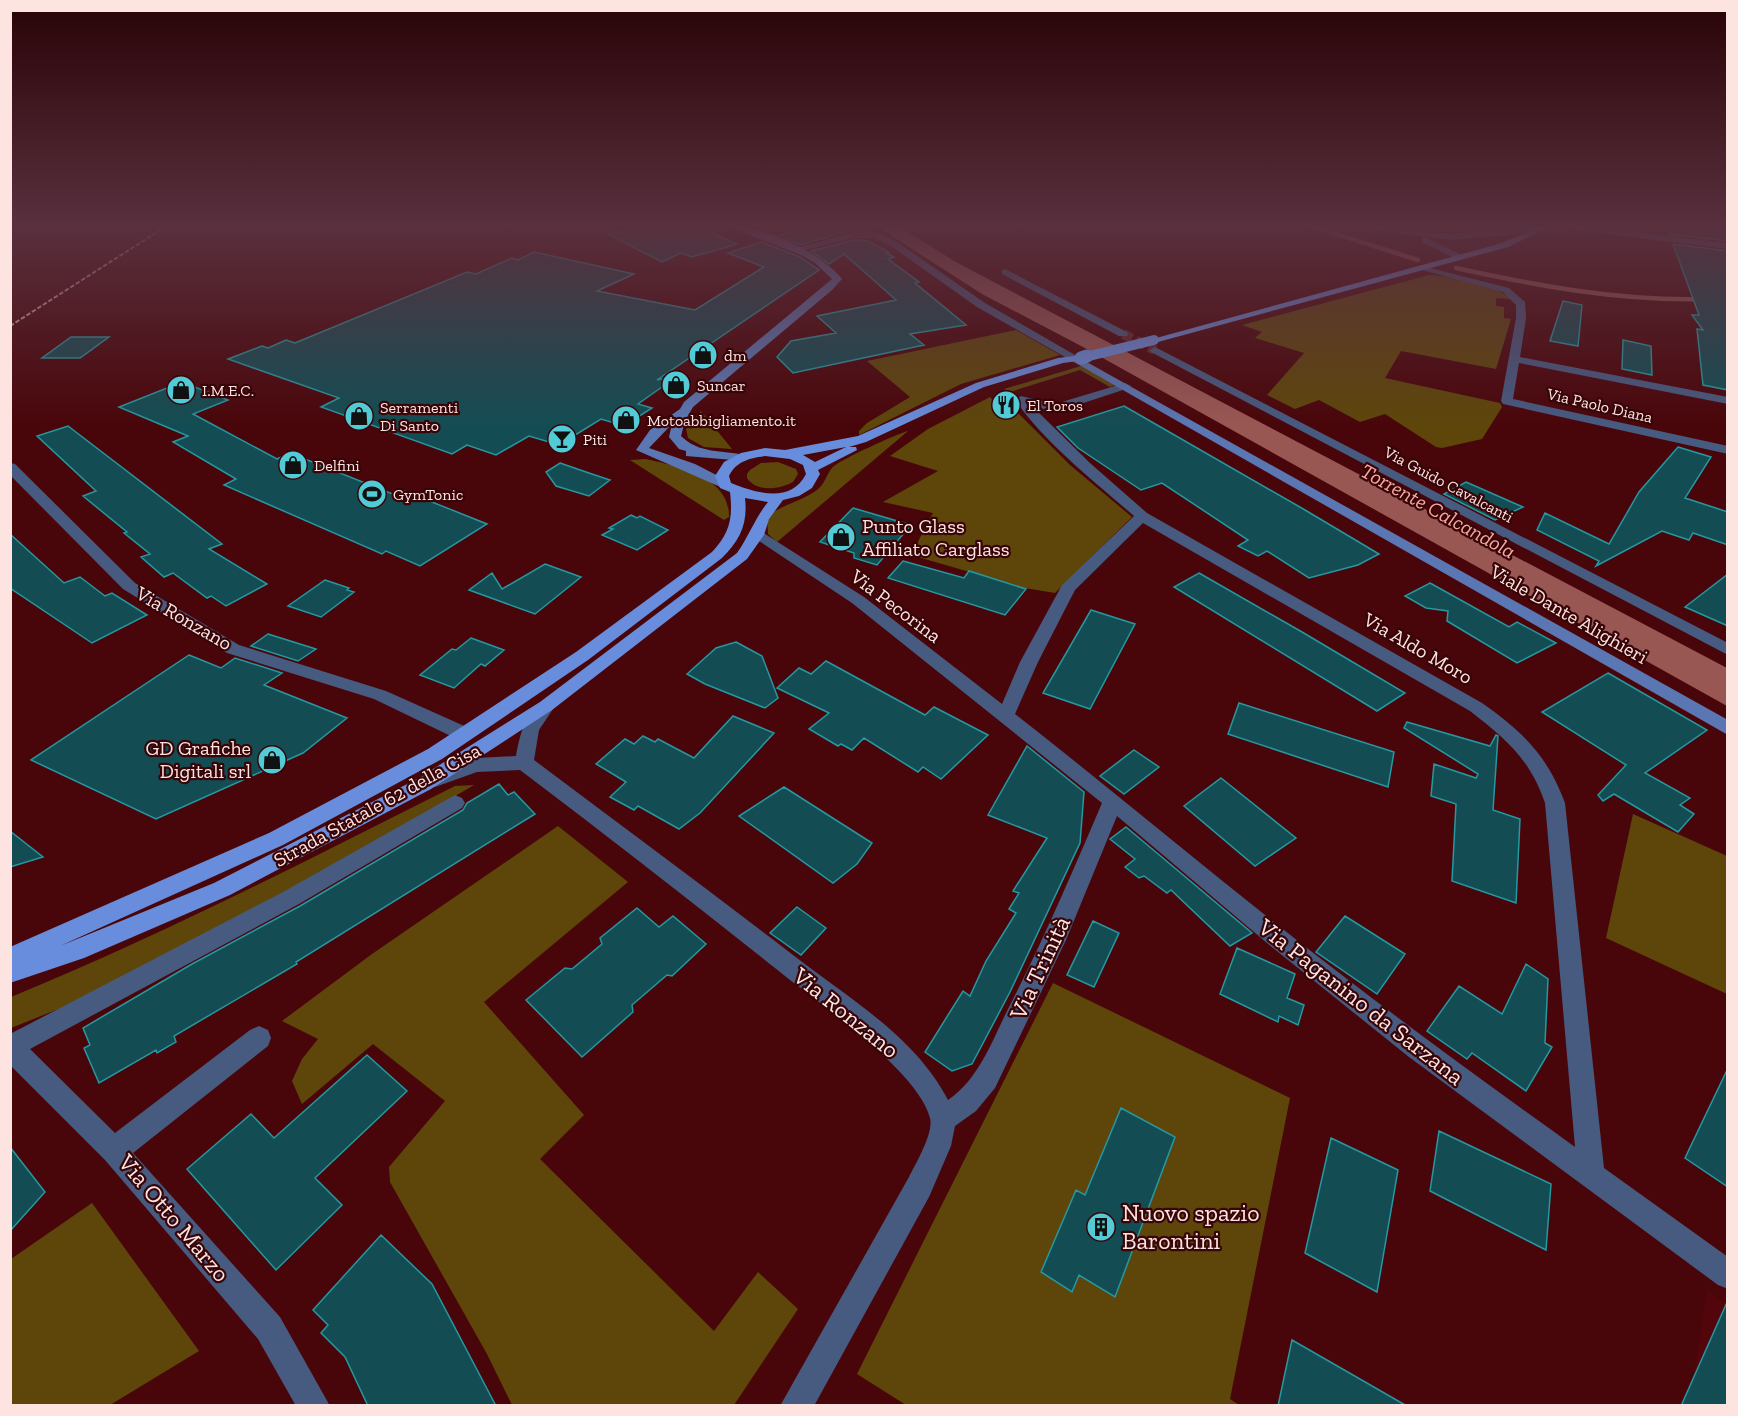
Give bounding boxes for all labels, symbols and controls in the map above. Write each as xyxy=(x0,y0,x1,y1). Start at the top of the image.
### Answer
shop icon: dm xyxy=(687,339,719,371)
place label: dm xyxy=(724,346,747,365)
shop icon: Suncar xyxy=(660,369,692,401)
shop icon: I.M.E.C. xyxy=(165,374,197,406)
place label: Suncar xyxy=(697,376,746,395)
place label: I.M.E.C. xyxy=(202,381,254,400)
street label: Via Paolo Diana xyxy=(1544,384,1655,427)
restaurant icon: El Toros xyxy=(990,389,1022,421)
place label: El Toros xyxy=(1027,396,1083,415)
place label: Serramenti Di Santo xyxy=(380,398,459,435)
shop icon: Serramenti Di Santo xyxy=(343,400,375,432)
shop icon: Motoabbigliamento.it xyxy=(610,404,642,436)
place label: Motoabbigliamento.it xyxy=(647,411,796,430)
bar icon: Piti xyxy=(546,423,578,455)
place label: Piti xyxy=(583,430,608,449)
street label: Via Guido Cavalcanti xyxy=(1380,442,1517,527)
shop icon: Delfini xyxy=(277,449,309,481)
place label: Delfini xyxy=(314,456,360,475)
water label: Torrente Calcandola xyxy=(1356,458,1520,563)
sports icon: GymTonic xyxy=(356,478,388,510)
place label: GymTonic xyxy=(393,485,463,504)
place label: Punto Glass Affiliato Carglass xyxy=(862,514,1010,561)
shop icon: Punto Glass Affiliato Carglass xyxy=(825,521,857,553)
street label: Viale Dante Alighieri xyxy=(1485,559,1652,669)
street label: Via Pecorina xyxy=(845,563,946,648)
street label: Via Ronzano xyxy=(131,580,236,655)
street label: Via Aldo Moro xyxy=(1358,607,1477,689)
place label: GD Grafiche Digitali srl xyxy=(145,736,251,783)
street label: Strada Statale 62 della Cisa xyxy=(269,738,485,872)
shop icon: GD Grafiche Digitali srl xyxy=(256,744,288,776)
street label: Via Trinità xyxy=(1003,911,1076,1025)
street label: Via Paganino da Sarzana xyxy=(1252,912,1470,1091)
street label: Via Ronzano xyxy=(787,960,905,1064)
street label: Via Otto Marzo xyxy=(112,1147,236,1287)
place label: Nuovo spazio Barontini xyxy=(1122,1198,1260,1255)
building icon: Nuovo spazio Barontini xyxy=(1085,1211,1117,1243)

